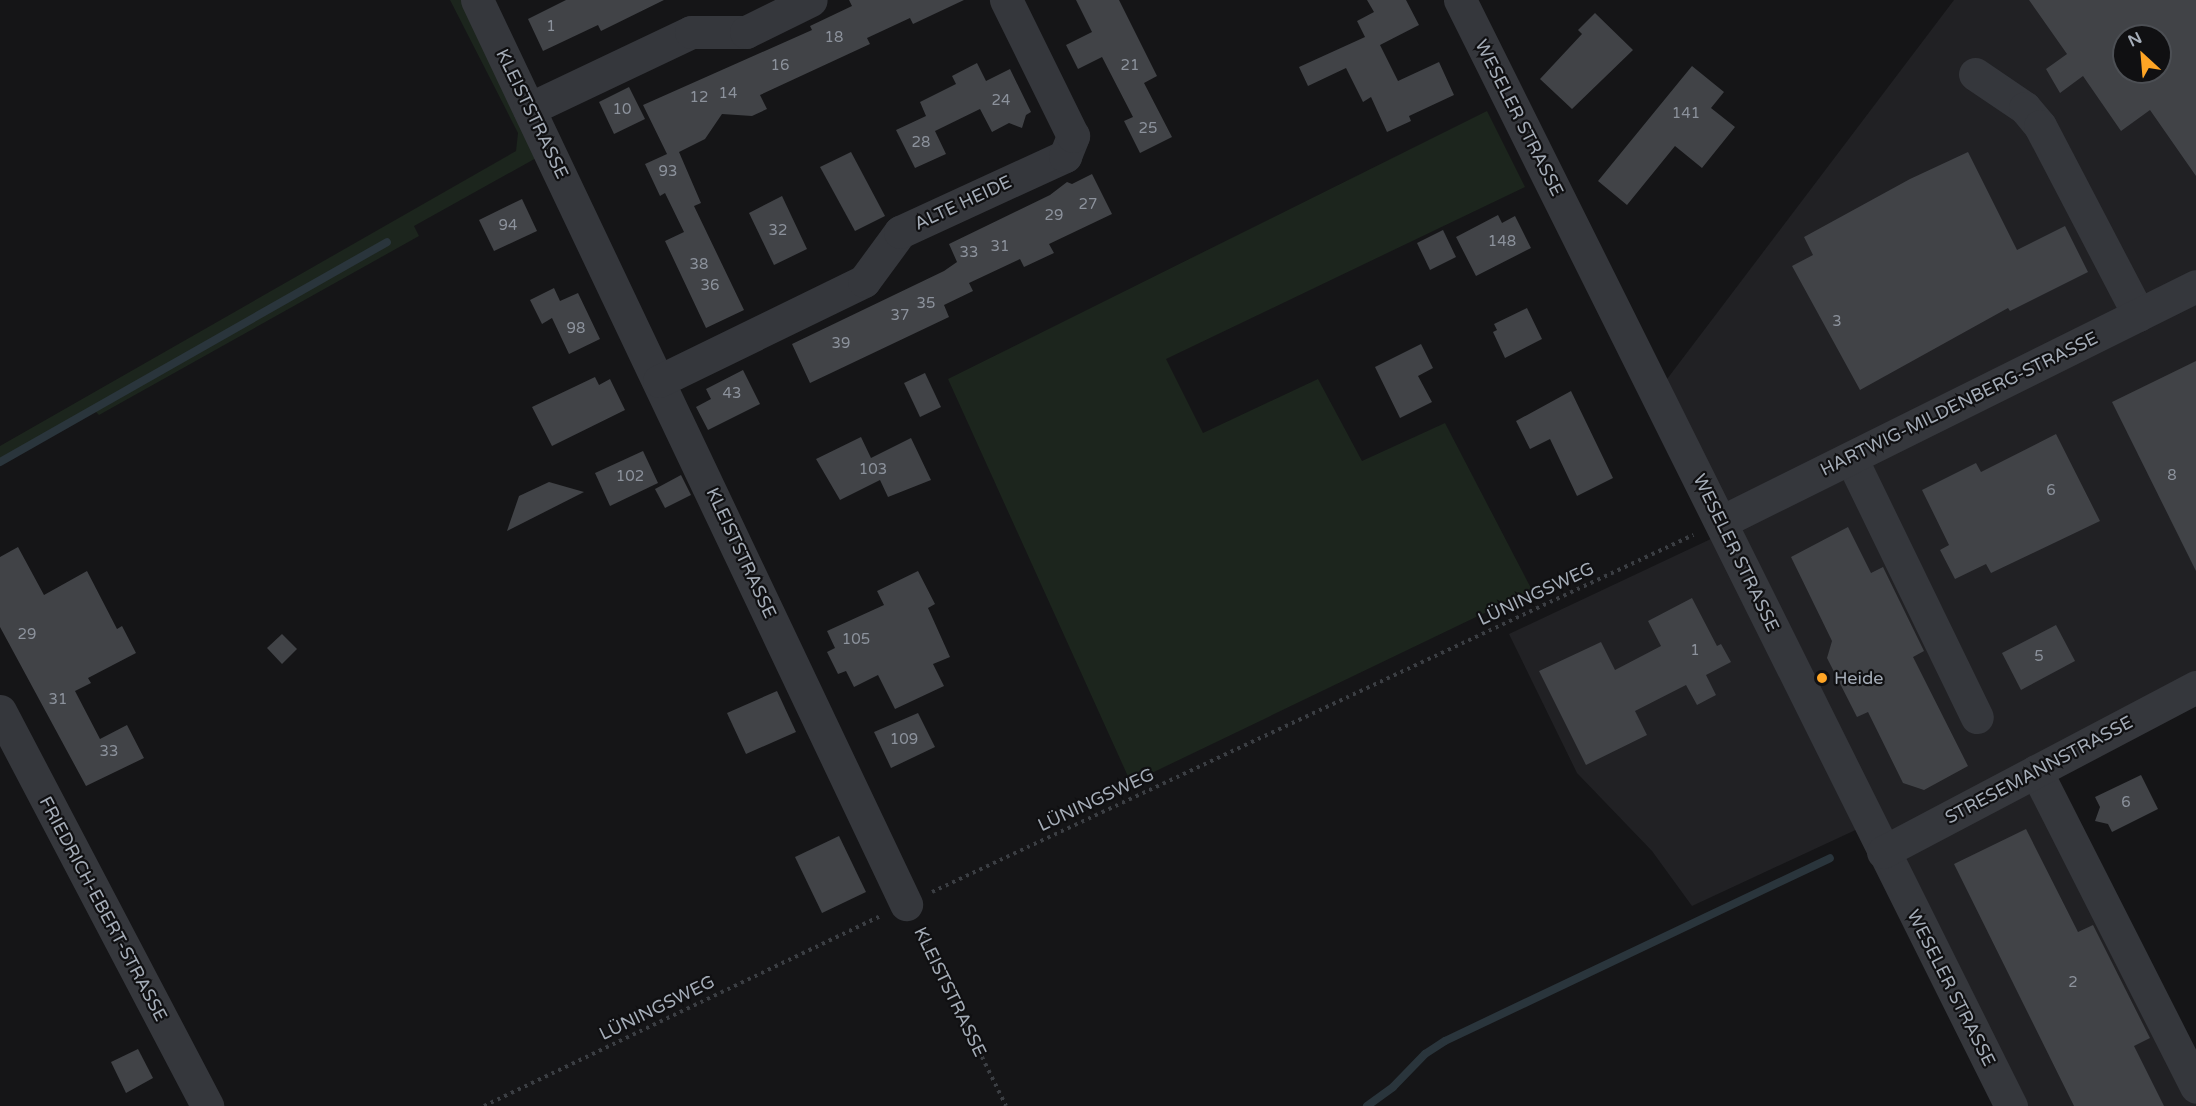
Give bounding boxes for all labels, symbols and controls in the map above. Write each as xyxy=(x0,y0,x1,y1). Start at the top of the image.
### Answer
house number: 1 xyxy=(546,18,556,36)
north arrow xyxy=(2112,24,2172,84)
text: N xyxy=(2125,28,2145,51)
house number: 18 xyxy=(825,29,843,47)
street label: WESELER STRASSE xyxy=(1470,36,1568,200)
street label: KLEISTSTRASSE xyxy=(491,46,573,182)
house number: 16 xyxy=(771,57,789,75)
house number: 21 xyxy=(1121,57,1139,75)
house number: 14 xyxy=(719,85,737,103)
house number: 12 xyxy=(690,89,708,107)
house number: 24 xyxy=(992,92,1010,110)
house number: 10 xyxy=(613,101,631,119)
house number: 141 xyxy=(1672,105,1700,123)
house number: 25 xyxy=(1139,120,1157,138)
house number: 28 xyxy=(912,134,930,152)
house number: 93 xyxy=(659,163,677,181)
street label: ALTE HEIDE xyxy=(911,171,1015,235)
house number: 27 xyxy=(1079,196,1097,214)
house number: 29 xyxy=(1045,207,1063,225)
house number: 94 xyxy=(499,217,517,235)
house number: 32 xyxy=(769,222,787,240)
house number: 148 xyxy=(1488,233,1516,251)
house number: 31 xyxy=(991,238,1009,256)
house number: 33 xyxy=(960,244,978,262)
house number: 38 xyxy=(690,256,708,274)
house number: 36 xyxy=(701,277,719,295)
house number: 35 xyxy=(917,295,935,313)
house number: 37 xyxy=(891,307,909,325)
house number: 3 xyxy=(1832,313,1842,331)
house number: 98 xyxy=(567,320,585,338)
street label: HARTWIG-MILDENBERG-STRASSE xyxy=(1817,327,2101,481)
house number: 39 xyxy=(832,335,850,353)
house number: 43 xyxy=(723,385,741,403)
house number: 103 xyxy=(859,461,887,479)
house number: 8 xyxy=(2167,467,2177,485)
house number: 102 xyxy=(616,468,644,486)
street label: WESELER STRASSE xyxy=(1688,471,1784,635)
house number: 6 xyxy=(2046,482,2056,500)
street label: KLEISTSTRASSE xyxy=(701,484,781,622)
street label: LÜNINGSWEG xyxy=(1475,558,1597,630)
house number: 29 xyxy=(18,626,36,644)
house number: 105 xyxy=(842,631,870,649)
house number: 1 xyxy=(1690,642,1700,660)
house number: 5 xyxy=(2034,648,2044,666)
place label: Heide xyxy=(1834,667,1884,689)
marker: Heide xyxy=(1815,671,1829,685)
house number: 31 xyxy=(49,691,67,709)
street label: STRESEMANNSTRASSE xyxy=(1942,711,2136,829)
house number: 109 xyxy=(890,731,918,749)
house number: 33 xyxy=(100,743,118,761)
street label: LÜNINGSWEG xyxy=(1035,764,1157,836)
street label: FRIEDRICH-EBERT-STRASSE xyxy=(34,793,172,1025)
house number: 6 xyxy=(2121,794,2131,812)
street label: WESELER STRASSE xyxy=(1902,906,2000,1070)
street label: KLEISTSTRASSE xyxy=(909,924,991,1060)
street label: LÜNINGSWEG xyxy=(596,971,718,1045)
house number: 2 xyxy=(2068,974,2078,992)

